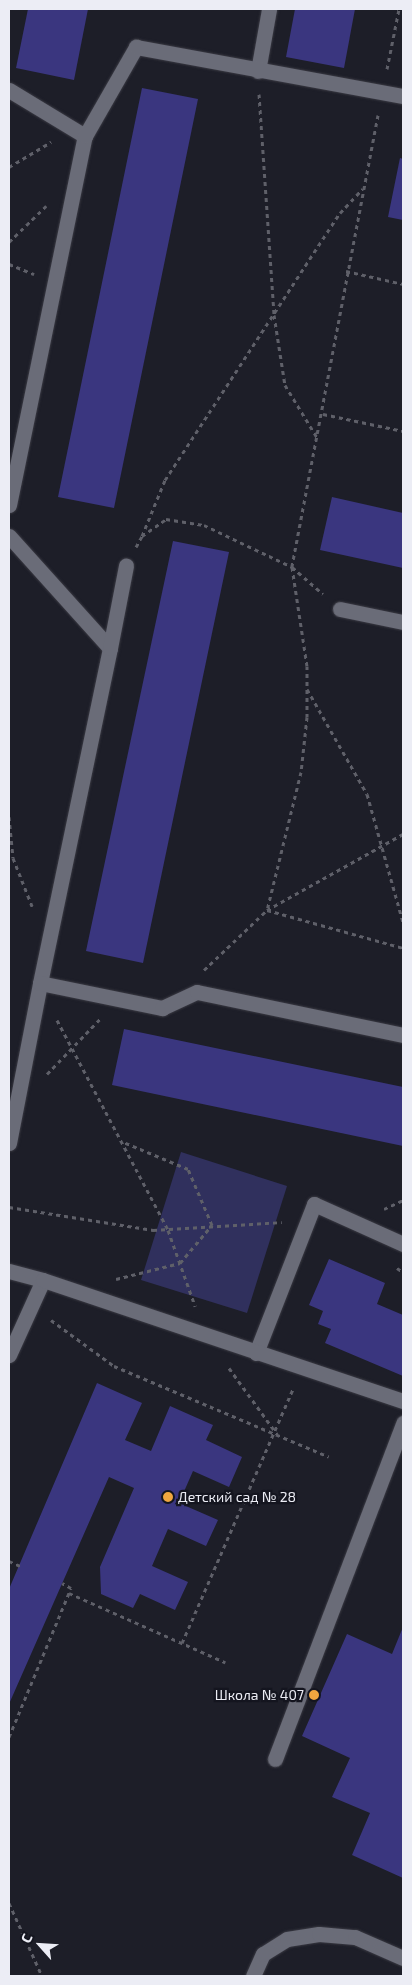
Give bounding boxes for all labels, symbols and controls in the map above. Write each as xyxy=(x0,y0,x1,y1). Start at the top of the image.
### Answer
place label: Детский сад № 28 xyxy=(178,1489,296,1505)
marker: Детский сад № 28 xyxy=(162,1491,174,1503)
place label: Школа № 407 xyxy=(215,1687,304,1703)
marker: Школа № 407 xyxy=(308,1689,320,1701)
north arrow xyxy=(15,1920,65,1970)
text: С xyxy=(17,1931,36,1946)

